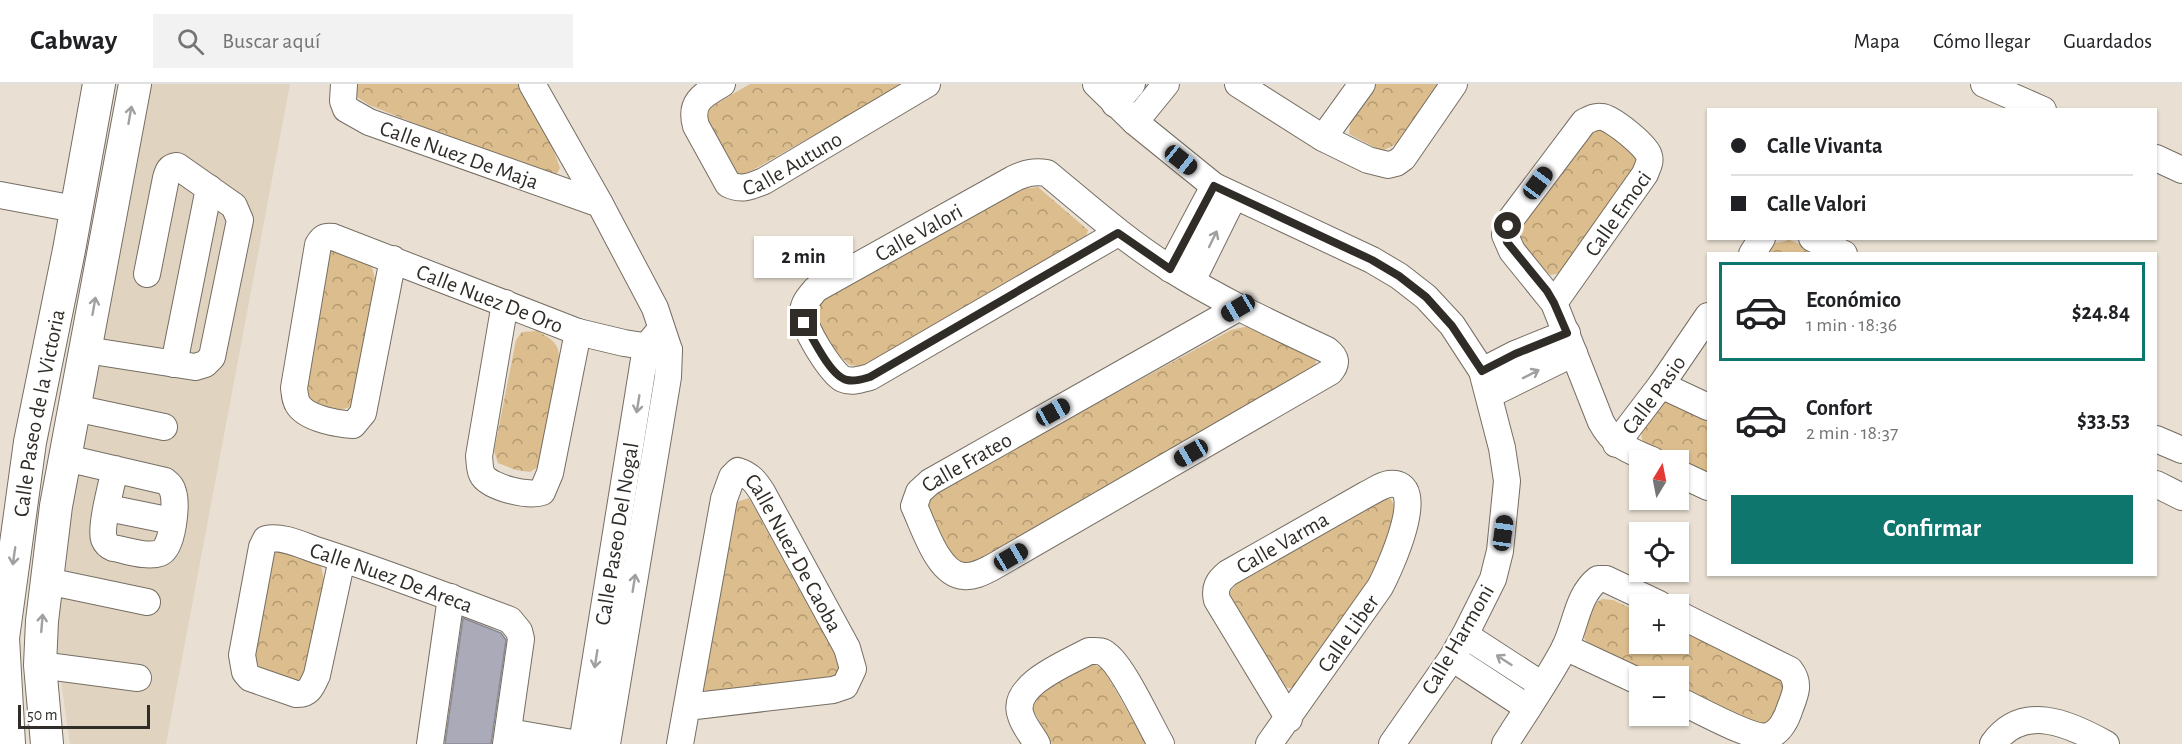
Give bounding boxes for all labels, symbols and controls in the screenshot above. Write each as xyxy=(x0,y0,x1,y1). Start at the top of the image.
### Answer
search box xyxy=(153,14,573,68)
icon: search xyxy=(174,25,207,58)
text: Cabway xyxy=(30,27,117,55)
text: Buscar aquí xyxy=(222,30,320,52)
text: Mapa xyxy=(1854,31,1900,52)
text: Cómo llegar xyxy=(1933,31,2030,52)
text: Guardados xyxy=(2063,31,2152,52)
one-way arrow xyxy=(125,105,136,125)
street label: Calle Nuez De Maja xyxy=(377,117,541,193)
street label: Calle Autuno xyxy=(741,127,846,200)
text: Calle Vivanta xyxy=(1767,135,1883,157)
car xyxy=(1161,142,1201,178)
car xyxy=(1520,163,1556,203)
street label: Calle Emoci xyxy=(1581,167,1656,260)
text: Calle Valori xyxy=(1767,193,1866,215)
street label: Calle Valori xyxy=(871,200,966,266)
route start xyxy=(1494,212,1521,239)
one-way arrow xyxy=(1207,230,1219,248)
callout: 2 min xyxy=(754,236,854,278)
text: 2 min xyxy=(781,247,826,267)
street label: Calle Nuez De Oro xyxy=(413,261,566,337)
icon: car xyxy=(1734,285,1788,339)
text: Económico xyxy=(1806,289,1901,311)
car xyxy=(1218,291,1258,325)
one-way arrow xyxy=(89,297,100,317)
text: $24.84 xyxy=(2072,301,2130,323)
street label: Calle Paseo de la Victoria xyxy=(10,307,69,518)
route end xyxy=(790,309,817,336)
text: 1 min · 18:36 xyxy=(1806,315,1897,335)
street label: Calle Pasio xyxy=(1618,352,1690,438)
one-way arrow xyxy=(1522,367,1540,379)
icon: car xyxy=(1734,393,1788,447)
one-way arrow xyxy=(632,394,643,414)
car xyxy=(1033,395,1073,429)
text: Confort xyxy=(1806,397,1872,419)
text: $33.53 xyxy=(2077,409,2130,431)
text: 2 min · 18:37 xyxy=(1806,423,1898,443)
street label: Calle Frateo xyxy=(917,428,1016,496)
car xyxy=(1171,436,1211,470)
street label: Calle Paseo Del Nogal xyxy=(591,441,642,627)
north arrow xyxy=(1629,450,1689,510)
map controls xyxy=(1629,450,1689,726)
street label: Calle Nuez De Caoba xyxy=(741,469,846,636)
button: Confirmar xyxy=(1731,495,2133,564)
street label: Calle Varma xyxy=(1233,508,1332,578)
car xyxy=(1492,514,1514,552)
button: locate xyxy=(1629,522,1689,582)
street label: Calle Nuez De Areca xyxy=(307,539,476,617)
car xyxy=(991,540,1031,574)
one-way arrow xyxy=(9,546,20,566)
one-way arrow xyxy=(629,573,640,593)
street label: Calle Harmoni xyxy=(1418,581,1498,698)
street label: Calle Liber xyxy=(1314,591,1383,676)
button: + xyxy=(1629,594,1689,654)
one-way arrow xyxy=(37,614,48,633)
one-way arrow xyxy=(591,649,602,669)
one-way arrow xyxy=(1496,653,1513,665)
button: − xyxy=(1629,666,1689,726)
scale bar xyxy=(18,702,150,730)
text: 50 m xyxy=(27,707,58,723)

